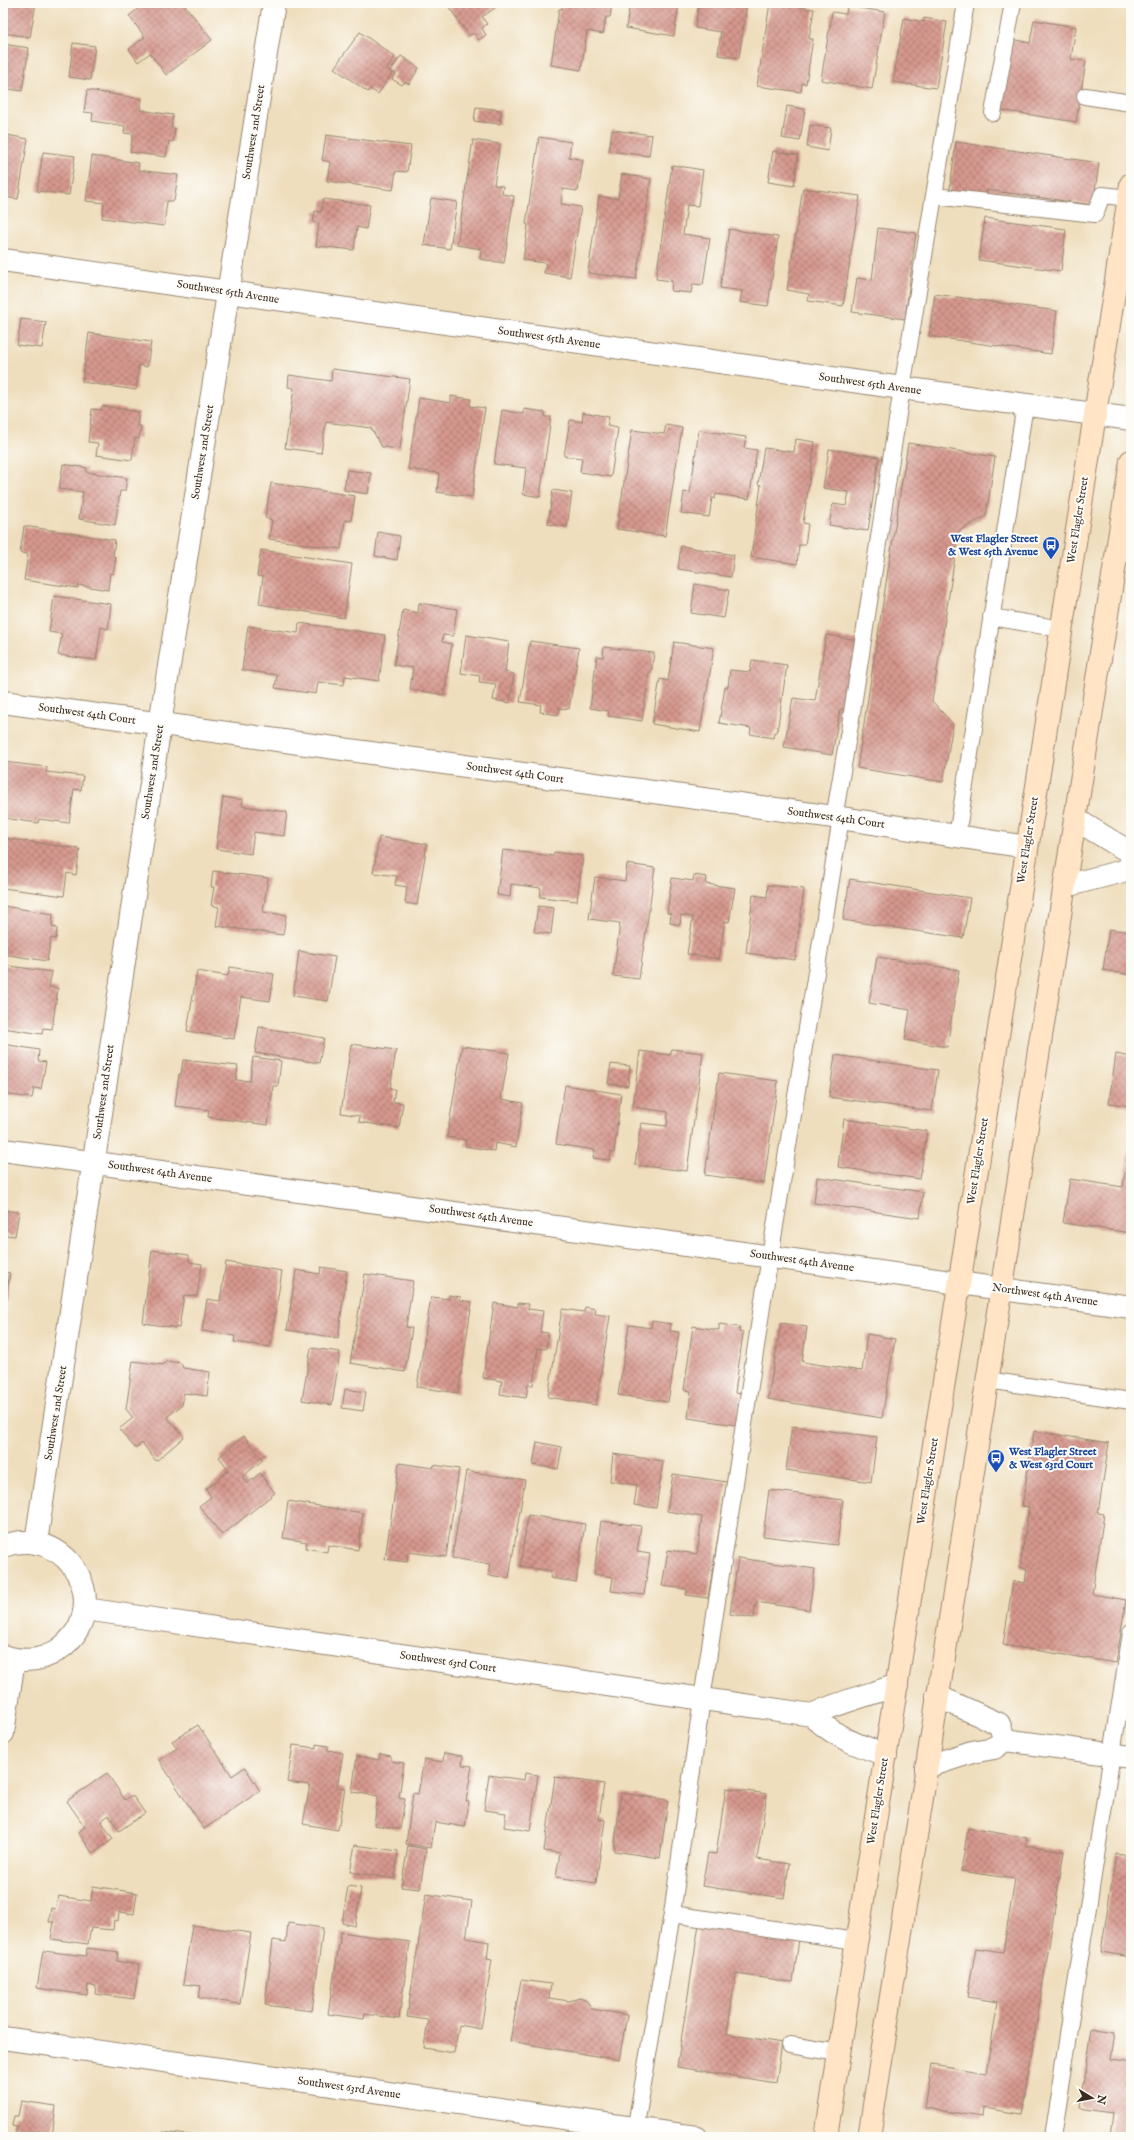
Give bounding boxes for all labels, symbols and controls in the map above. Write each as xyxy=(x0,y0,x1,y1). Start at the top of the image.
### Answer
street label: Southwest 2nd Street xyxy=(240,83,268,180)
street label: Southwest 65th Avenue xyxy=(176,277,280,307)
street label: Southwest 65th Avenue xyxy=(497,324,601,352)
street label: Southwest 65th Avenue xyxy=(818,370,922,398)
street label: Southwest 2nd Street xyxy=(189,403,217,500)
street label: West Flagler Street xyxy=(1064,475,1092,564)
place label: West Flagler Street & West 65th Avenue xyxy=(948,532,1038,559)
bus stop icon: West Flagler Street & West 65th Avenue xyxy=(1041,535,1061,560)
street label: Southwest 64th Court xyxy=(37,700,137,728)
street label: Southwest 2nd Street xyxy=(139,723,167,820)
street label: Southwest 64th Court xyxy=(465,759,565,787)
street label: West Flagler Street xyxy=(1014,795,1042,884)
street label: Southwest 64th Court xyxy=(786,804,886,832)
street label: Southwest 2nd Street xyxy=(90,1043,118,1140)
street label: West Flagler Street xyxy=(964,1116,992,1205)
street label: Southwest 64th Avenue xyxy=(107,1158,213,1186)
street label: Southwest 64th Avenue xyxy=(428,1202,534,1230)
street label: Southwest 64th Avenue xyxy=(749,1247,855,1275)
street label: Northwest 64th Avenue xyxy=(991,1281,1099,1309)
street label: Southwest 2nd Street xyxy=(42,1364,70,1461)
street label: West Flagler Street xyxy=(914,1436,942,1525)
place label: West Flagler Street & West 63rd Court xyxy=(1008,1445,1097,1472)
bus stop icon: West Flagler Street & West 63rd Court xyxy=(986,1448,1006,1473)
street label: Southwest 63rd Court xyxy=(399,1648,497,1676)
street label: West Flagler Street xyxy=(864,1756,892,1845)
street label: Southwest 63rd Avenue xyxy=(297,2074,401,2102)
north arrow xyxy=(1072,2078,1112,2118)
text: N xyxy=(1093,2093,1109,2106)

